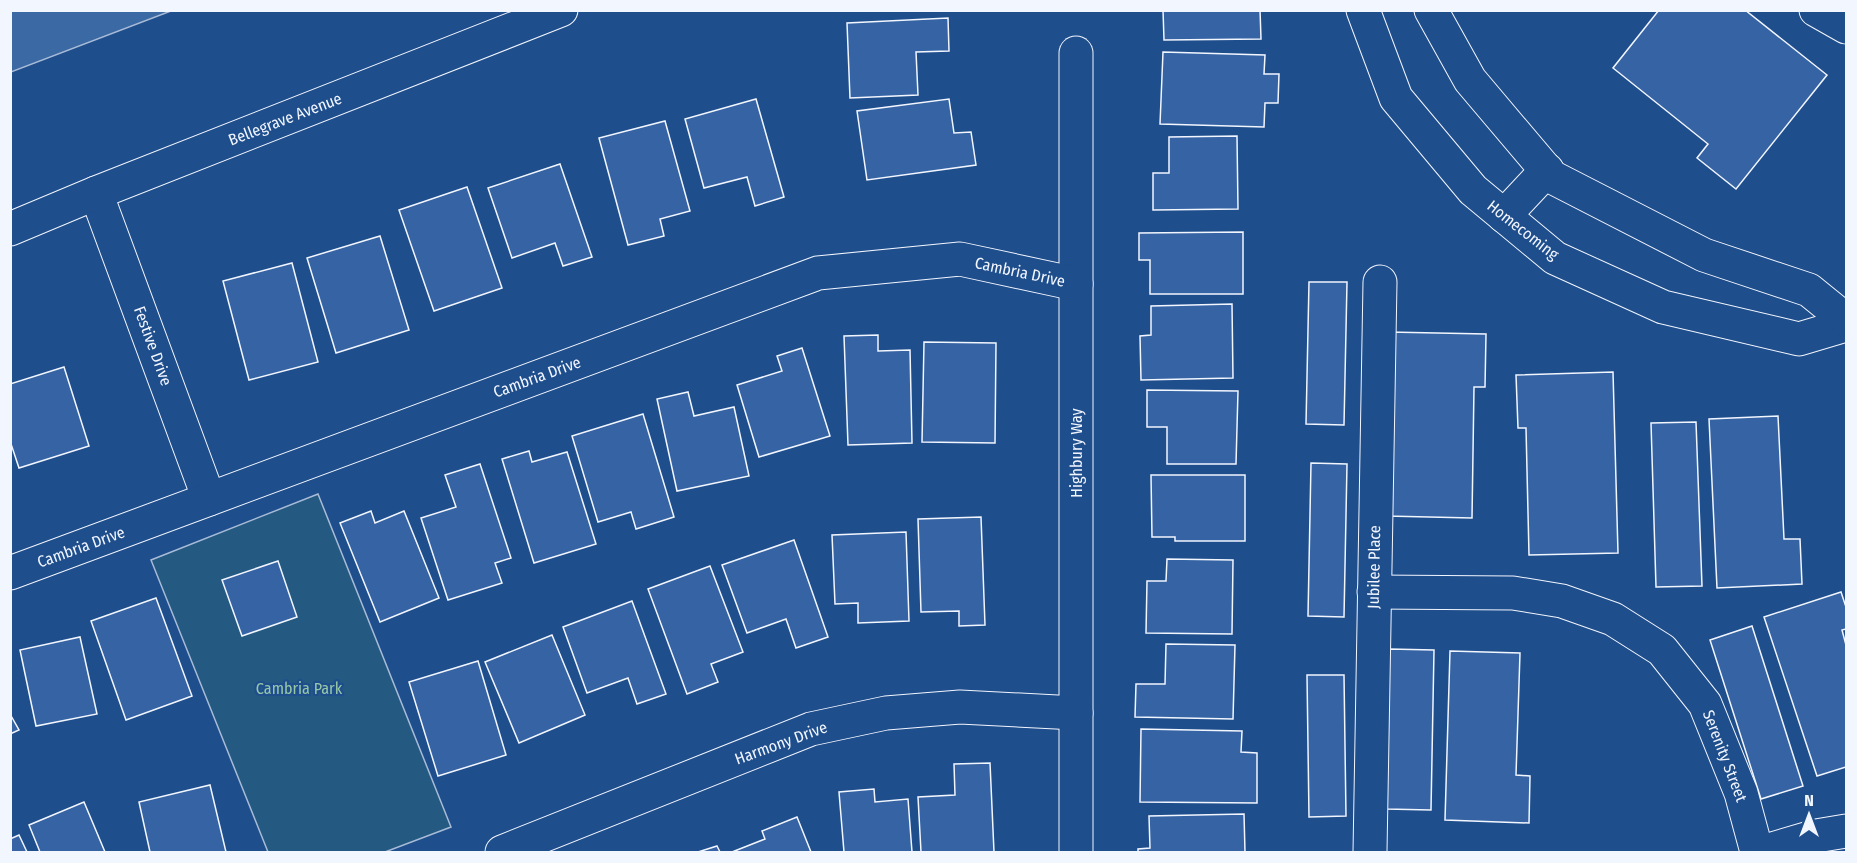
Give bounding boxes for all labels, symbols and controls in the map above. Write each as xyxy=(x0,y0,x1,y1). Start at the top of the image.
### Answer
street label: Bellegrave Avenue xyxy=(226,89,344,149)
street label: Homecoming xyxy=(1483,196,1563,264)
street label: Cambria Drive xyxy=(973,253,1067,291)
street label: Festive Drive xyxy=(130,304,176,388)
street label: Cambria Drive xyxy=(491,352,583,402)
street label: Highbury Way xyxy=(1067,407,1086,498)
street label: Cambria Drive xyxy=(35,522,127,572)
street label: Jubilee Place xyxy=(1364,525,1384,609)
park label: Cambria Park xyxy=(256,679,343,698)
street label: Serenity Street xyxy=(1699,707,1751,805)
street label: Harmony Drive xyxy=(732,717,830,769)
north arrow xyxy=(1779,785,1839,845)
text: N xyxy=(1804,791,1814,810)

